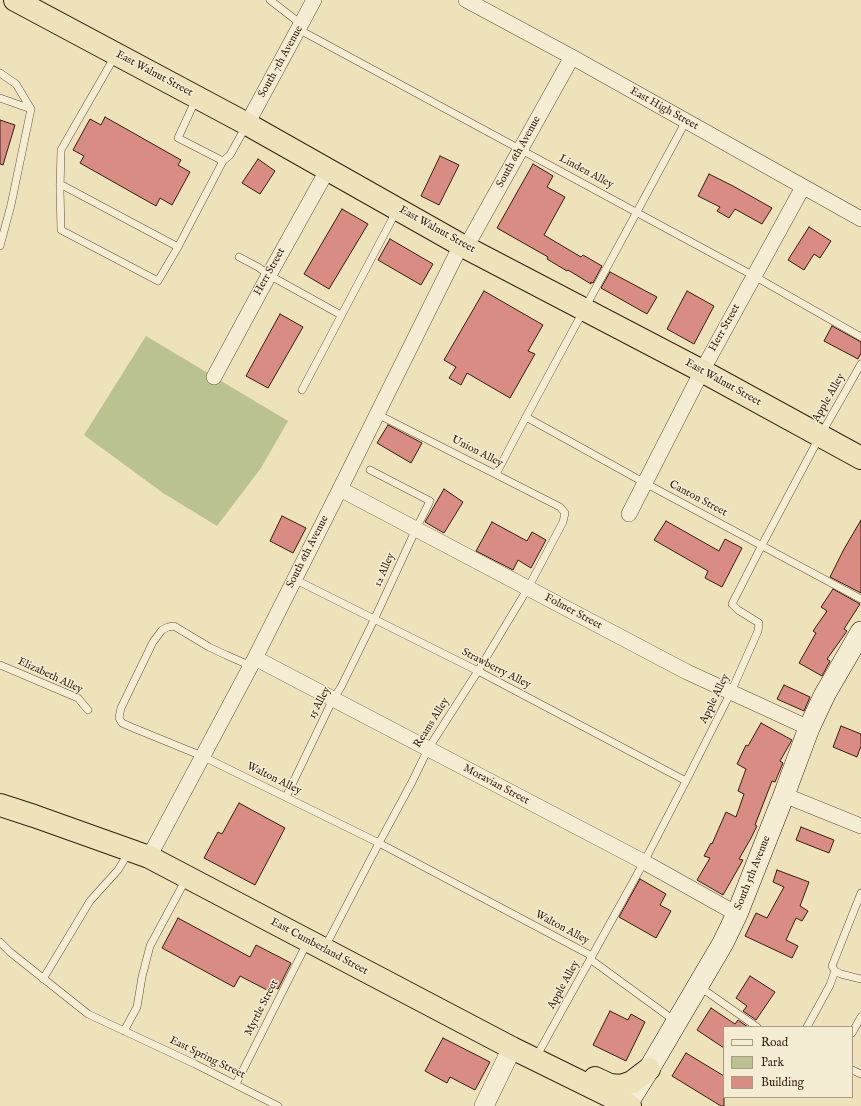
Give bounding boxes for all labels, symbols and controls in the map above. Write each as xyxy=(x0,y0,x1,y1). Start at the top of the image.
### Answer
street label: South 7th Avenue xyxy=(256,24,306,100)
street label: East Walnut Street xyxy=(113,48,195,100)
street label: East High Street xyxy=(627,85,701,133)
street label: South 6th Avenue xyxy=(494,114,544,190)
street label: Linden Alley xyxy=(557,152,615,192)
street label: East Walnut Street xyxy=(397,204,477,256)
street label: Herr Street xyxy=(252,246,288,298)
street label: Herr Street xyxy=(707,302,743,354)
street label: East Walnut Street xyxy=(683,357,763,409)
street label: Apple Alley xyxy=(810,371,848,425)
street label: Union Alley xyxy=(449,433,505,471)
street label: Canton Street xyxy=(667,478,729,520)
street label: South 6th Avenue xyxy=(284,514,332,590)
street label: 12 Alley xyxy=(372,551,398,589)
street label: Folmer Street xyxy=(542,591,604,633)
street label: Strawberry Alley xyxy=(459,646,533,692)
street label: Elizabeth Alley xyxy=(15,655,85,697)
street label: Apple Alley xyxy=(697,672,733,726)
street label: 15 Alley xyxy=(306,685,334,721)
street label: Reams Alley xyxy=(411,695,453,751)
street label: Walton Alley xyxy=(244,760,304,798)
street label: Moravian Street xyxy=(461,762,531,808)
street label: South 5th Avenue xyxy=(732,834,774,912)
street label: Walton Alley xyxy=(533,908,591,948)
street label: East Cumberland Street xyxy=(268,916,370,978)
street label: Apple Alley xyxy=(545,958,583,1012)
street label: Myrtle Street xyxy=(242,978,282,1038)
legend xyxy=(723,1026,853,1098)
street label: East Spring Street xyxy=(167,1034,247,1082)
text: Road xyxy=(761,1035,788,1050)
text: Park xyxy=(761,1055,784,1070)
text: Building xyxy=(761,1075,804,1090)

